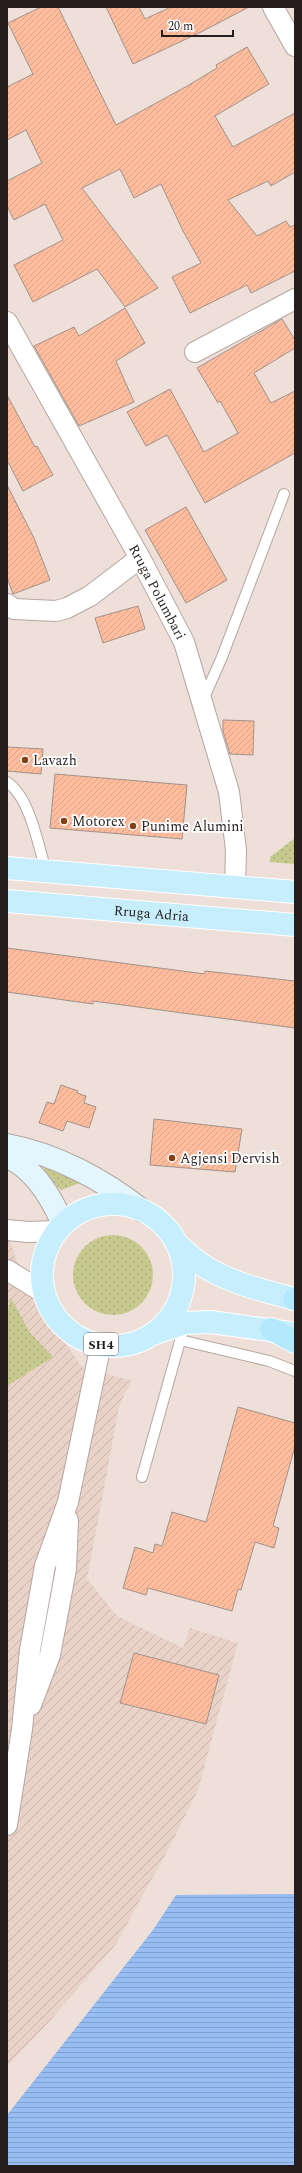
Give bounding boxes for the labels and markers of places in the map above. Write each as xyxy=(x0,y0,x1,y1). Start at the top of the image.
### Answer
place label: Lavazh xyxy=(33,750,77,771)
marker: Lavazh xyxy=(20,755,30,765)
place label: Motorex xyxy=(72,811,125,832)
marker: Motorex xyxy=(59,816,69,826)
place label: Punime Alumini xyxy=(141,816,244,837)
marker: Punime Alumini xyxy=(128,821,138,831)
place label: Agjensi Dervish xyxy=(180,1148,280,1169)
marker: Agjensi Dervish xyxy=(167,1153,177,1163)

